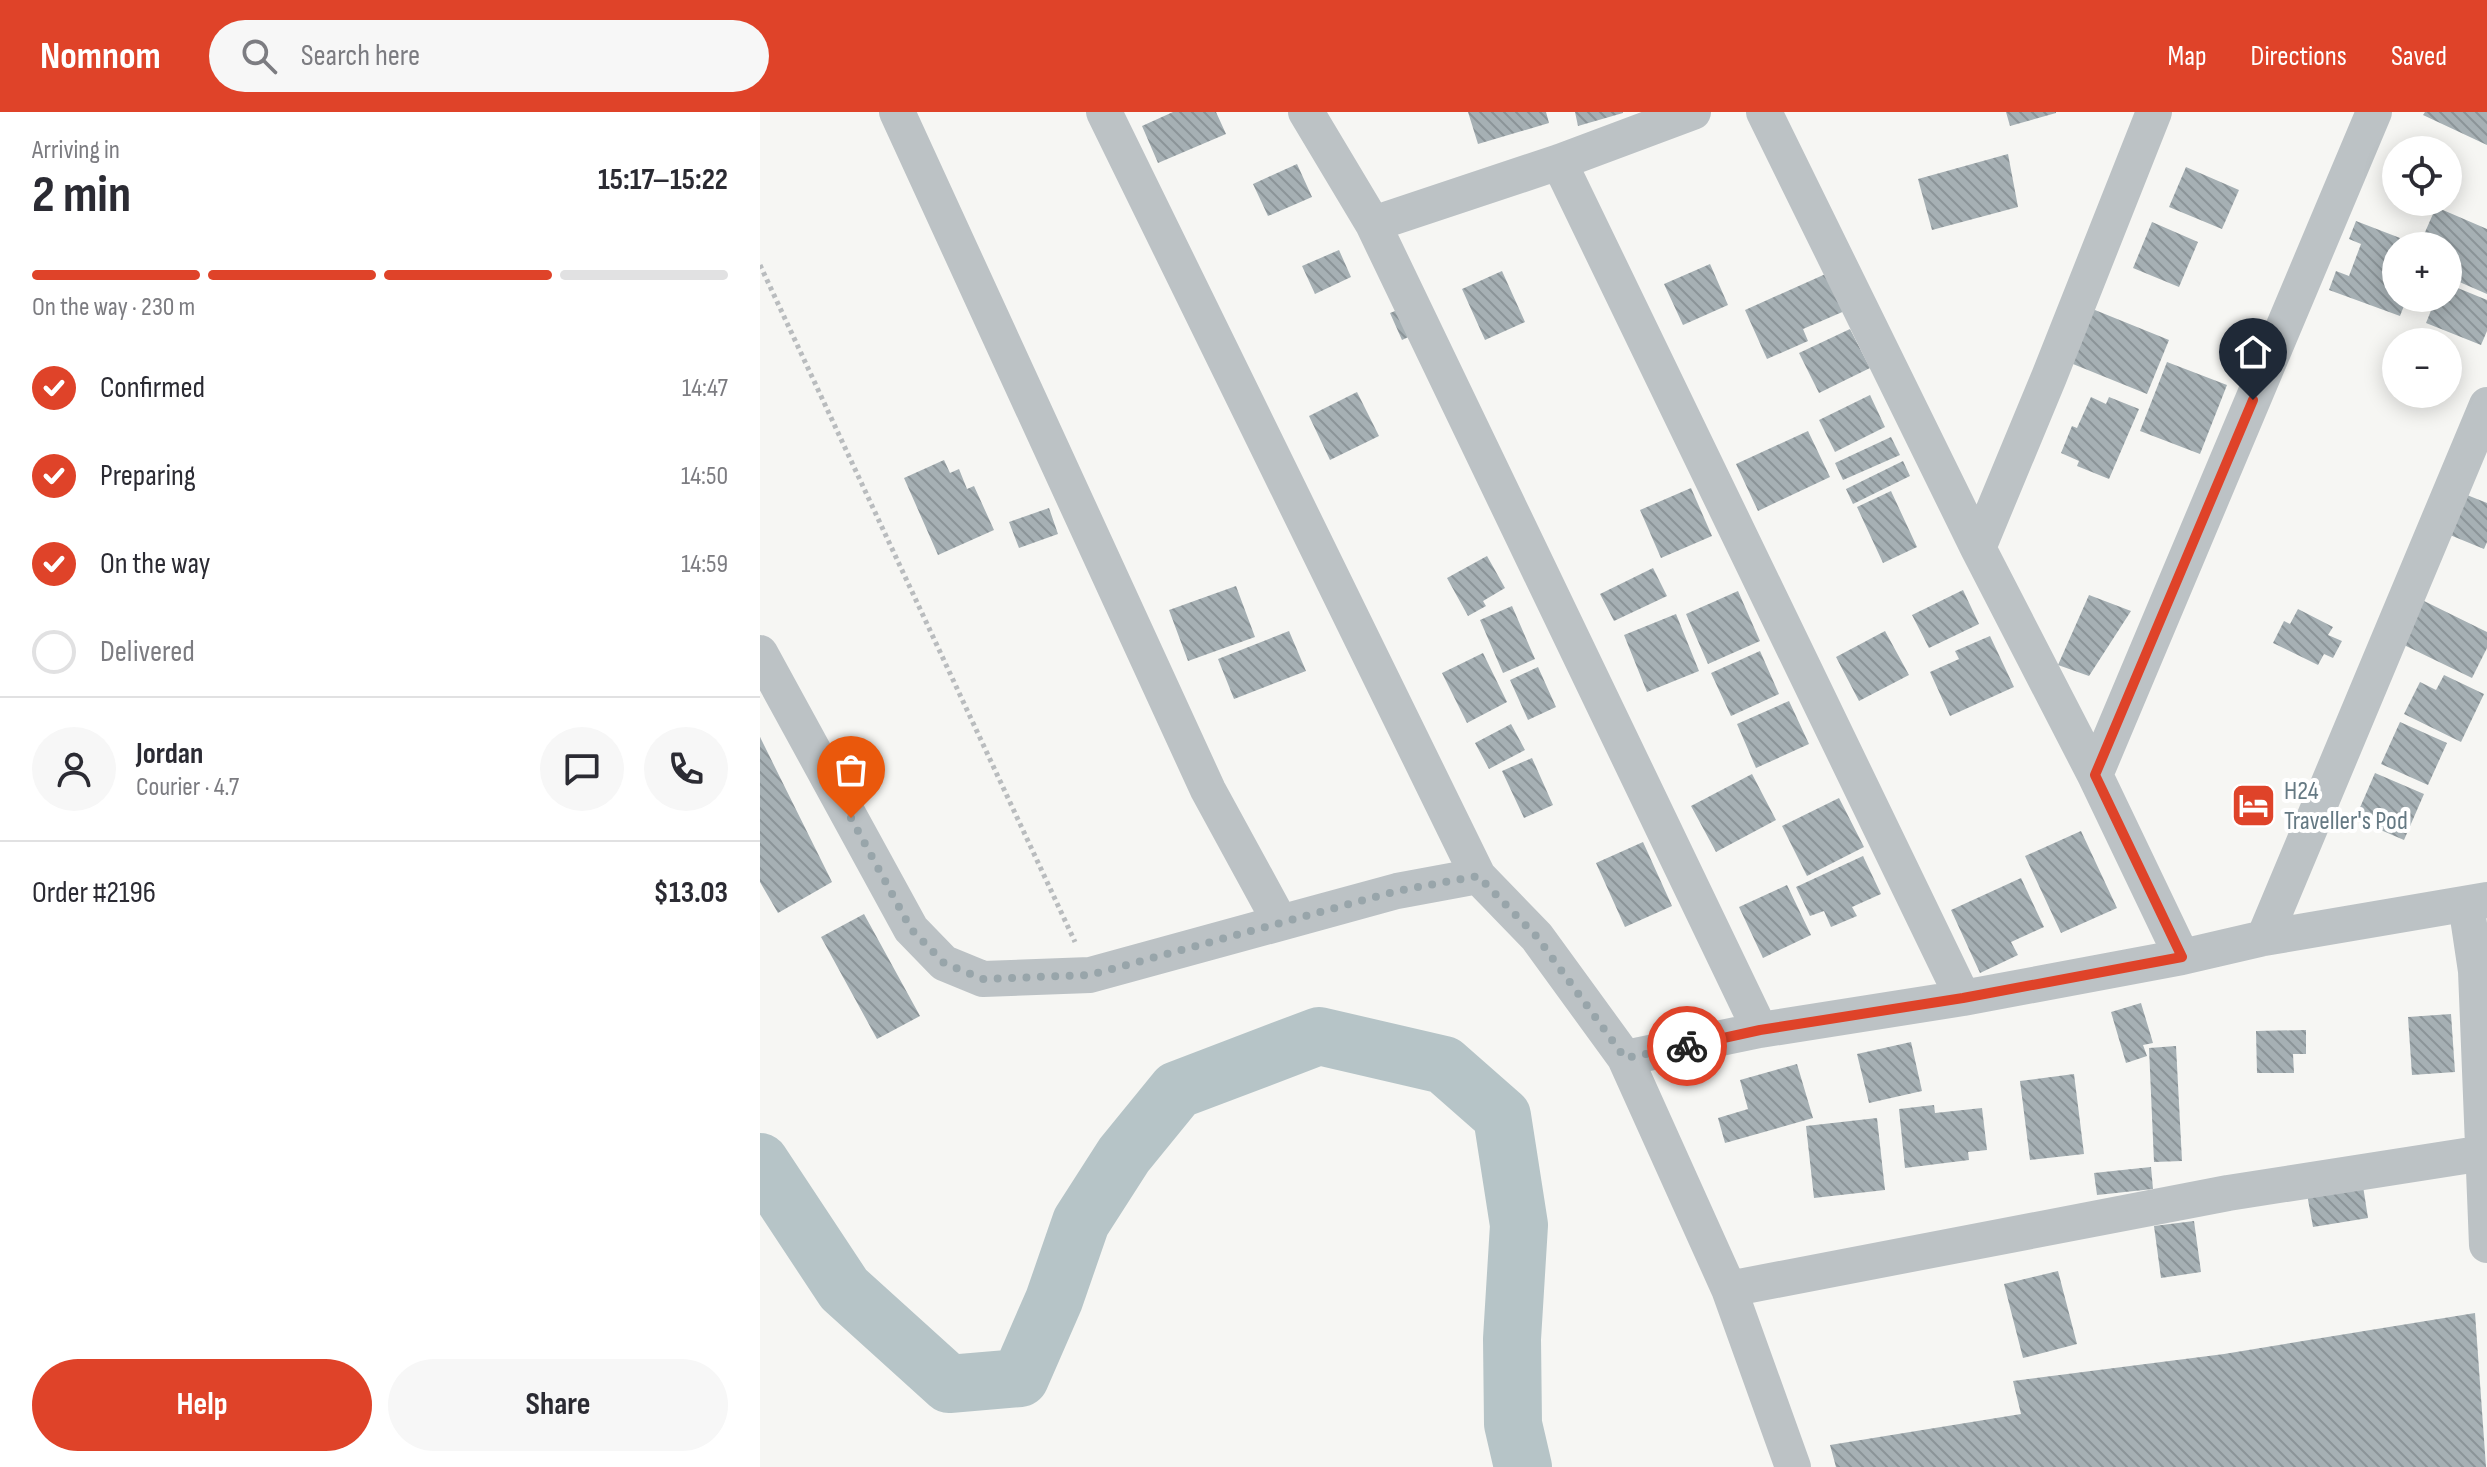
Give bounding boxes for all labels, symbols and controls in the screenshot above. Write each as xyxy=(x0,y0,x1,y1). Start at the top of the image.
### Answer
search box xyxy=(209,20,769,92)
text: Nomnom xyxy=(40,34,161,79)
icon: search xyxy=(237,34,281,78)
text: Search here xyxy=(301,38,420,74)
text: Map xyxy=(2168,40,2207,73)
text: Directions xyxy=(2251,40,2347,73)
text: Saved xyxy=(2391,40,2447,73)
text: Arriving in xyxy=(32,135,120,166)
map controls xyxy=(2382,136,2462,408)
button: locate xyxy=(2382,136,2462,216)
text: 15:17–15:22 xyxy=(598,162,728,198)
text: 2 min xyxy=(32,164,131,227)
button: + xyxy=(2382,232,2462,312)
text: On the way · 230 m xyxy=(32,292,195,323)
pin xyxy=(2219,318,2287,400)
button: − xyxy=(2382,328,2462,408)
icon: home xyxy=(2231,330,2275,374)
icon: check xyxy=(32,366,76,410)
text: Confirmed xyxy=(100,370,205,406)
text: 14:47 xyxy=(682,373,728,404)
icon: check xyxy=(32,454,76,498)
text: Preparing xyxy=(100,458,196,494)
text: 14:50 xyxy=(681,461,728,492)
icon: check xyxy=(32,542,76,586)
text: On the way xyxy=(100,546,210,582)
text: 14:59 xyxy=(681,549,728,580)
text: Delivered xyxy=(100,634,195,670)
button: person xyxy=(32,727,116,811)
button: chat xyxy=(540,727,624,811)
button: phone xyxy=(644,727,728,811)
text: Jordan xyxy=(136,736,203,772)
pin xyxy=(817,736,885,818)
icon: bag xyxy=(829,748,873,792)
text: Courier · 4.7 xyxy=(136,772,239,803)
place label: H24 Traveller's Pod xyxy=(2284,776,2408,837)
hotel icon: H24 Traveller's Pod xyxy=(2229,781,2277,829)
text: Order #2196 xyxy=(32,875,156,911)
text: $13.03 xyxy=(654,875,728,911)
courier xyxy=(1647,1006,1727,1086)
icon: bike xyxy=(1665,1024,1709,1068)
button: Help xyxy=(32,1359,372,1451)
button: Share xyxy=(388,1359,728,1451)

